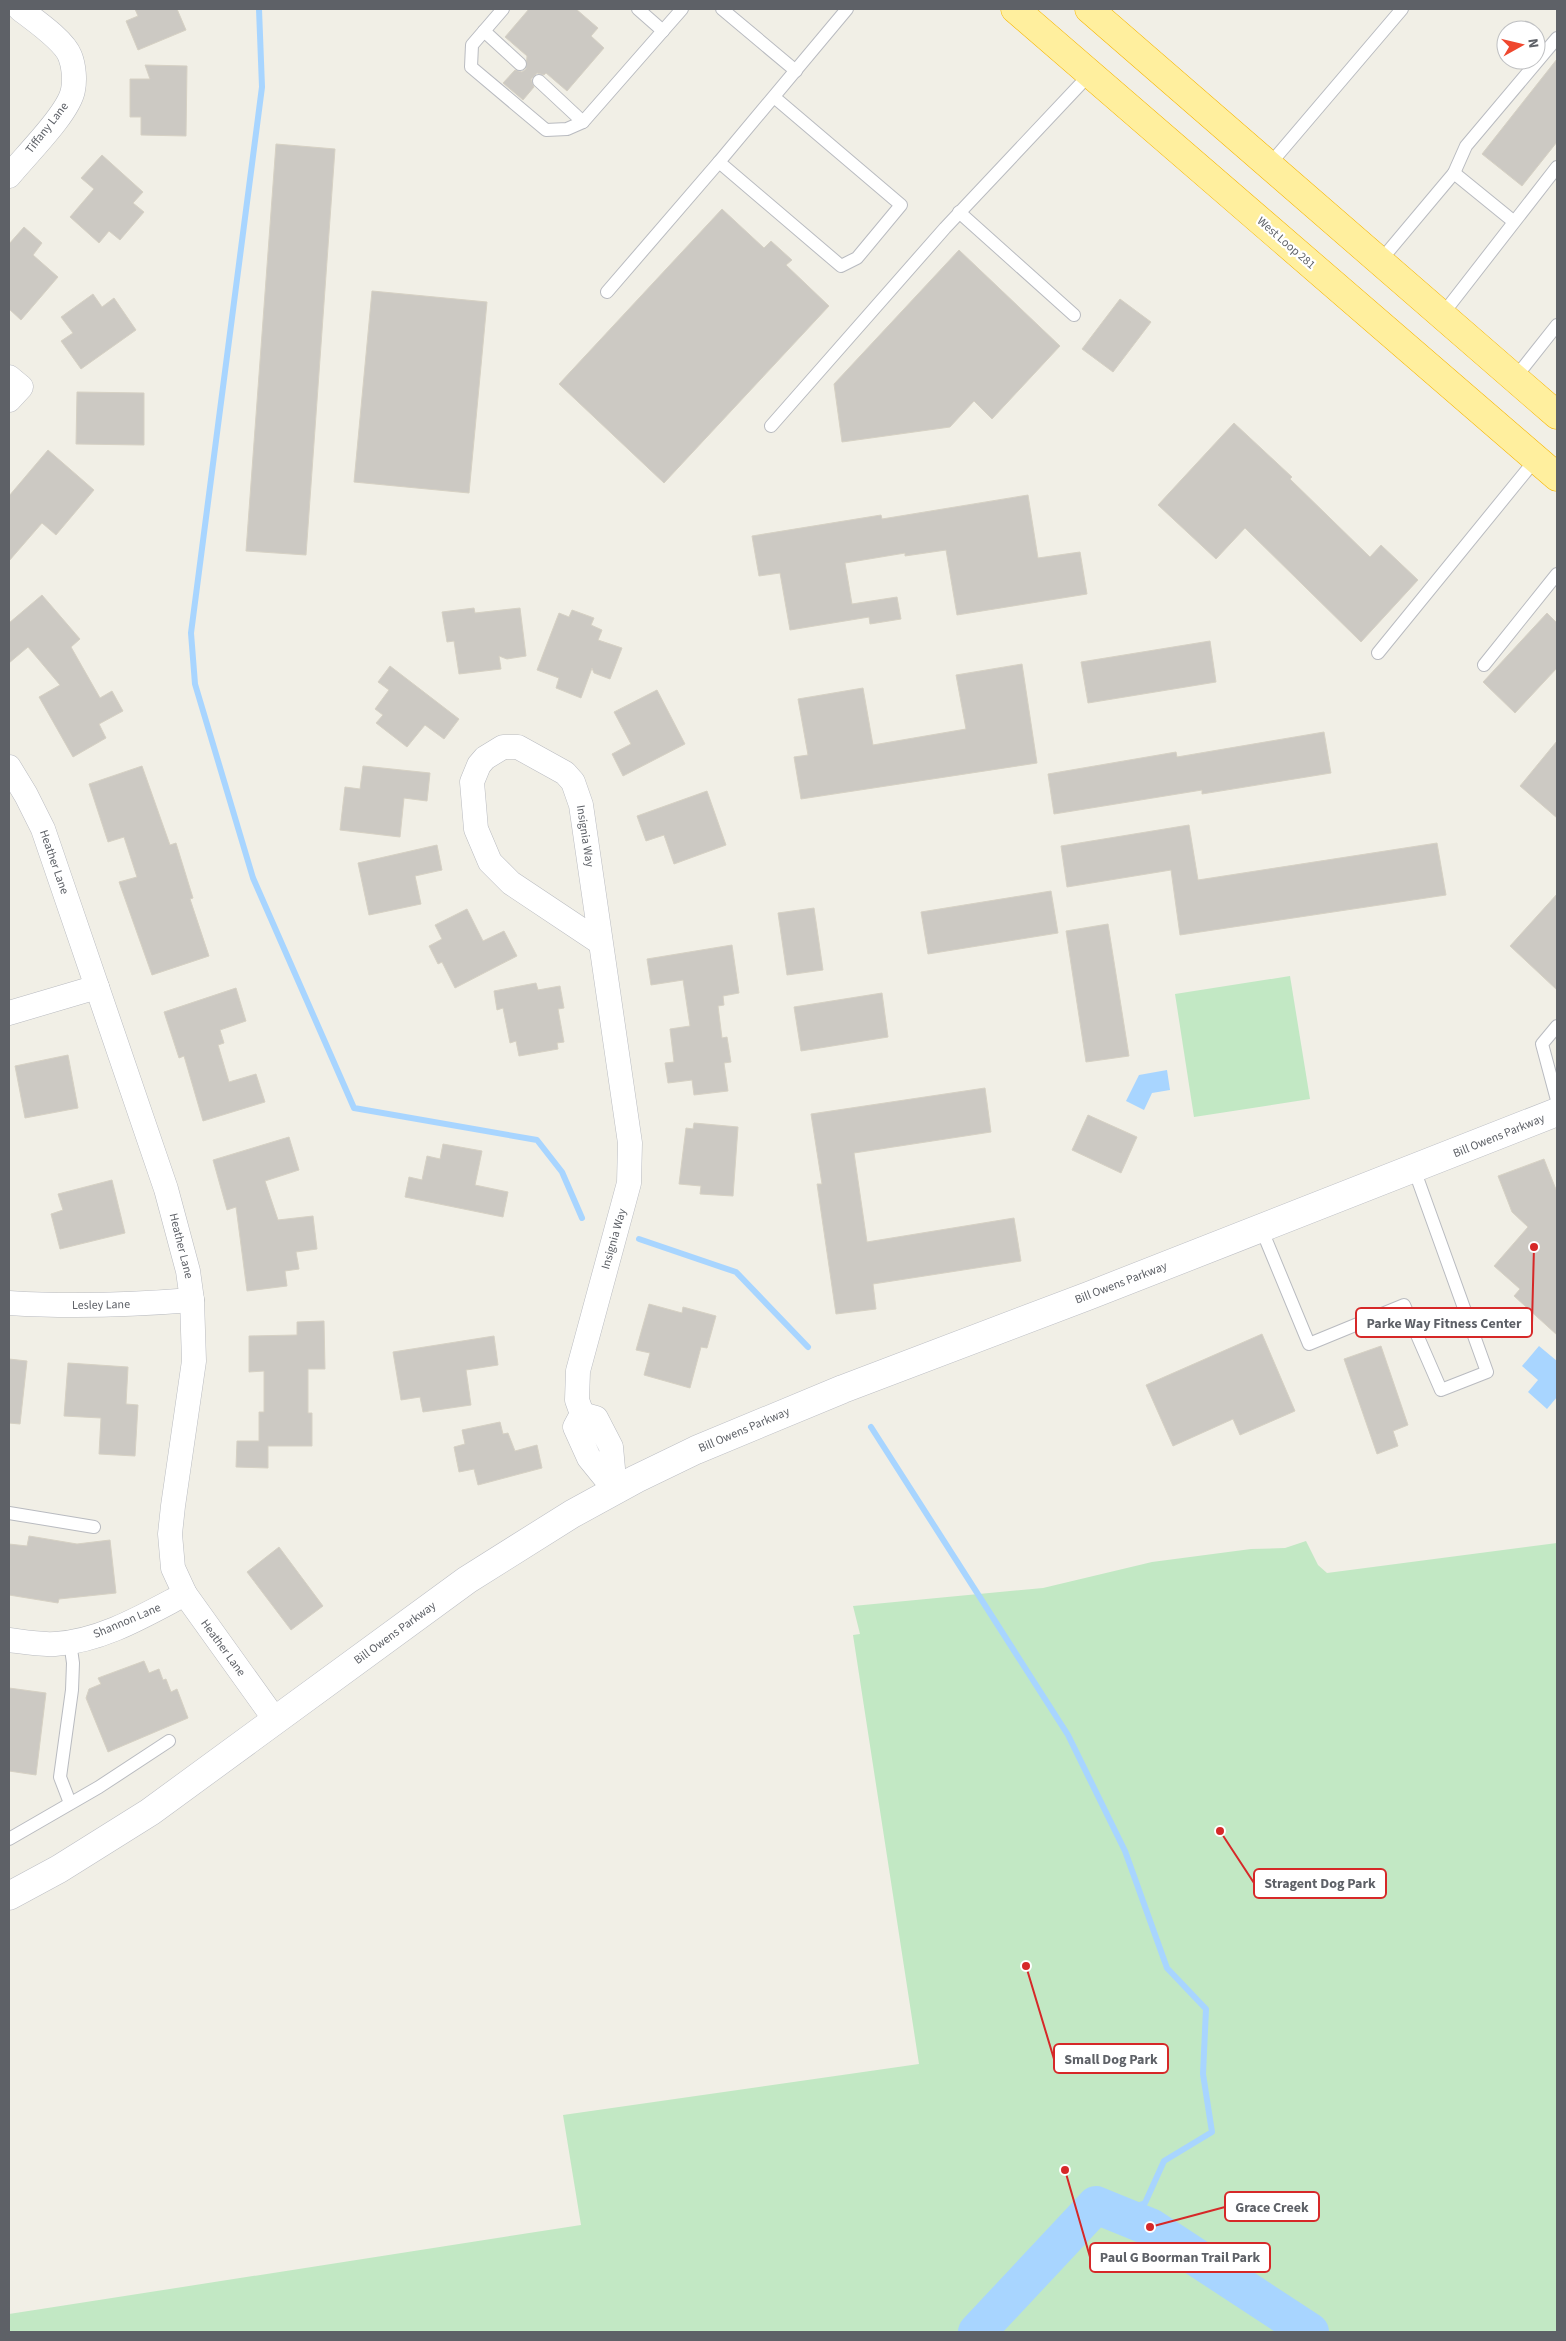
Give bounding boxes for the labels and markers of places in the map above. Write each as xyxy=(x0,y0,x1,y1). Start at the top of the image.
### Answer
callout: Parke Way Fitness Center xyxy=(1356,1308,1532,1337)
callout: Stragent Dog Park xyxy=(1254,1869,1386,1898)
callout: Small Dog Park xyxy=(1054,2044,1168,2073)
callout: Grace Creek xyxy=(1225,2192,1319,2221)
callout: Paul G Boorman Trail Park xyxy=(1090,2243,1270,2272)

